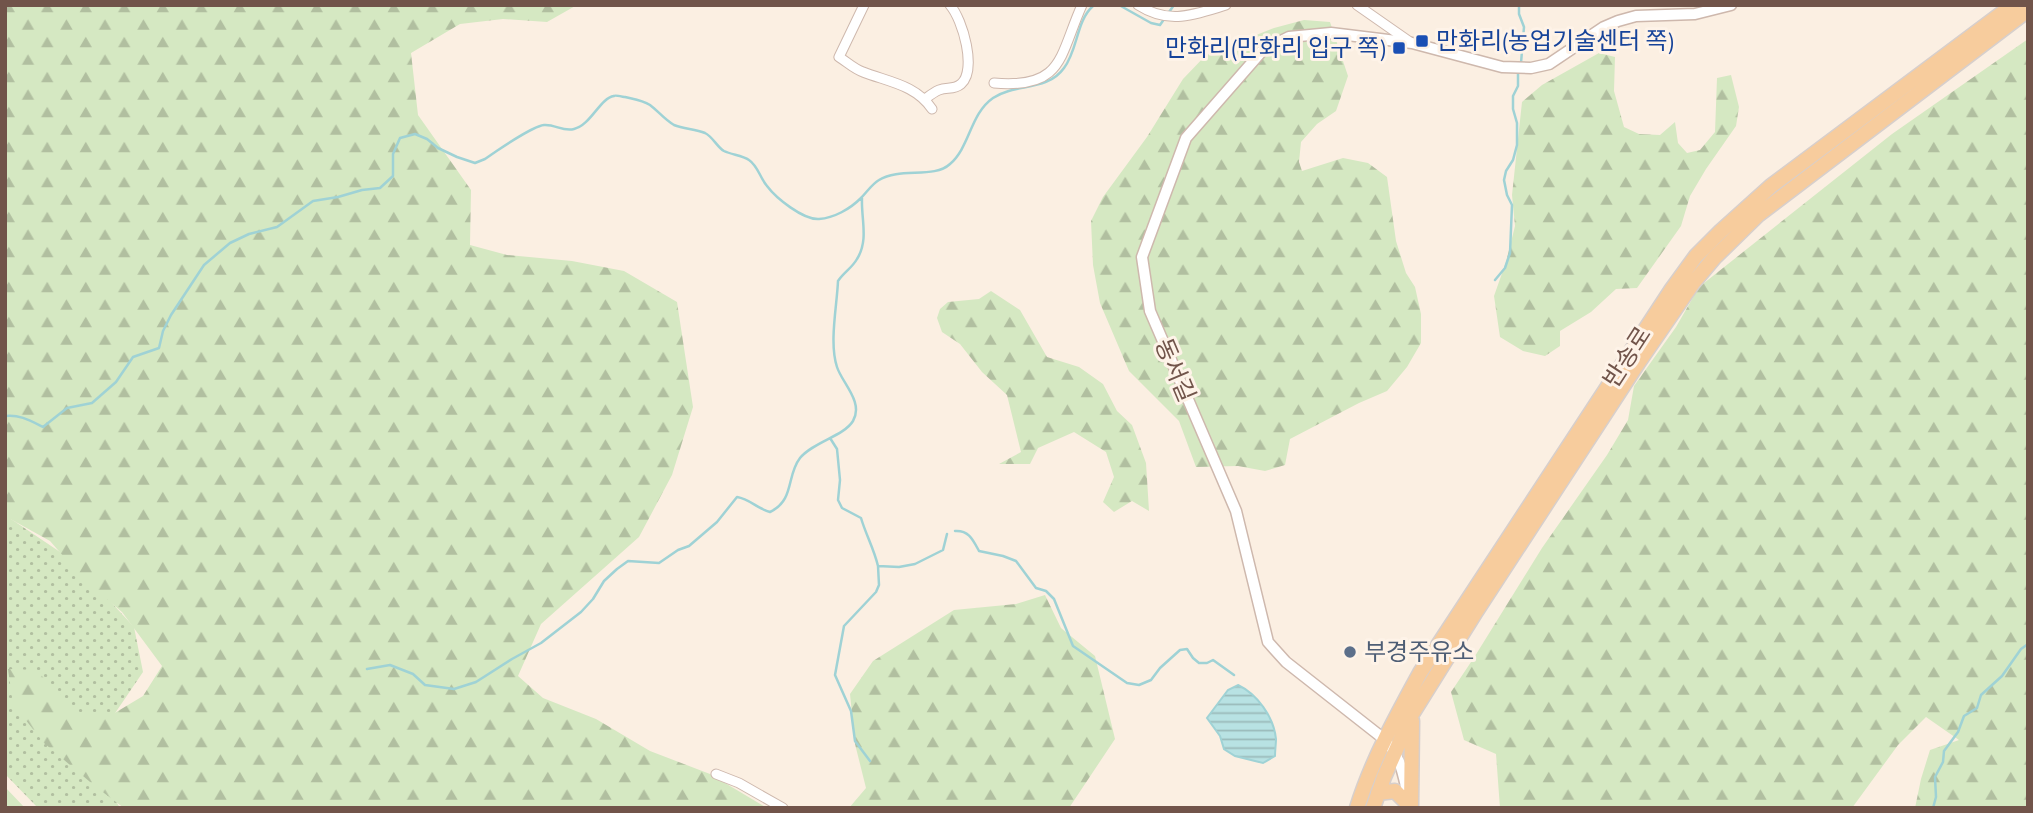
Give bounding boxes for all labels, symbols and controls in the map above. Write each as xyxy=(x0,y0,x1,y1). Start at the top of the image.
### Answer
place label: 만화리(농업기술센터 쪽) xyxy=(1436,25,1673,56)
place label: 만화리(만화리 입구 쪽) xyxy=(1165,32,1385,63)
marker: 만화리(농업기술센터 쪽) xyxy=(1414,33,1430,49)
marker: 만화리(만화리 입구 쪽) xyxy=(1391,40,1407,56)
street label: 반송로 xyxy=(1596,321,1658,393)
street label: 동서길 xyxy=(1148,333,1203,406)
place label: 부경주유소 xyxy=(1364,636,1474,667)
marker: 부경주유소 xyxy=(1342,644,1358,660)

